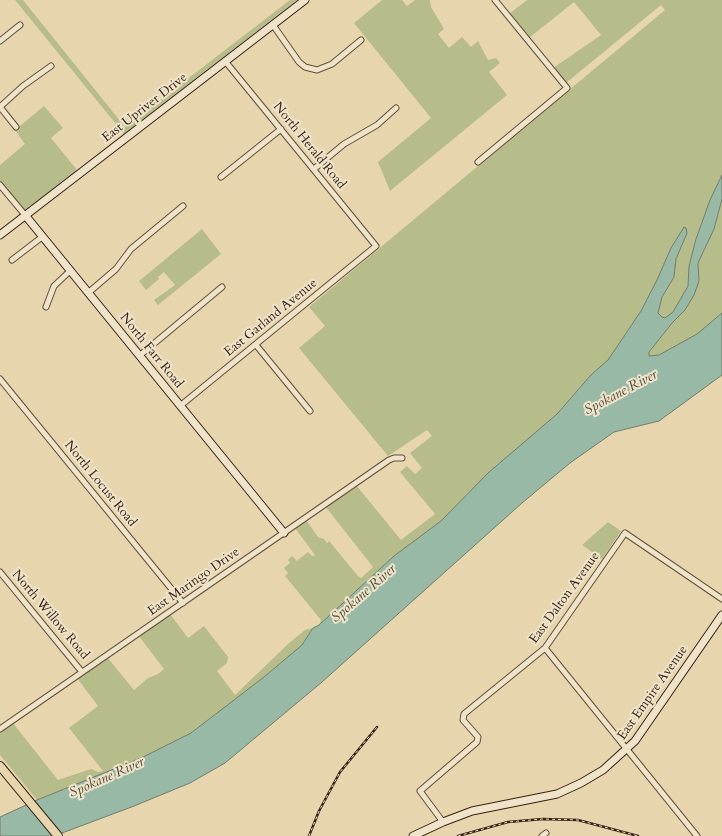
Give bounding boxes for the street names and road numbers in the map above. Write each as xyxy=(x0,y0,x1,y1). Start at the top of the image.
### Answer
street label: East Upriver Drive xyxy=(99,70,191,146)
street label: North Herald Road xyxy=(269,100,349,192)
street label: East Garland Avenue xyxy=(221,276,321,360)
street label: North Farr Road xyxy=(116,310,186,392)
street label: North Locust Road xyxy=(61,438,139,530)
street label: East Maringo Drive xyxy=(145,544,243,620)
street label: East Dalton Avenue xyxy=(527,549,603,647)
street label: North Willow Road xyxy=(8,567,92,663)
street label: East Empire Avenue xyxy=(615,643,691,743)

